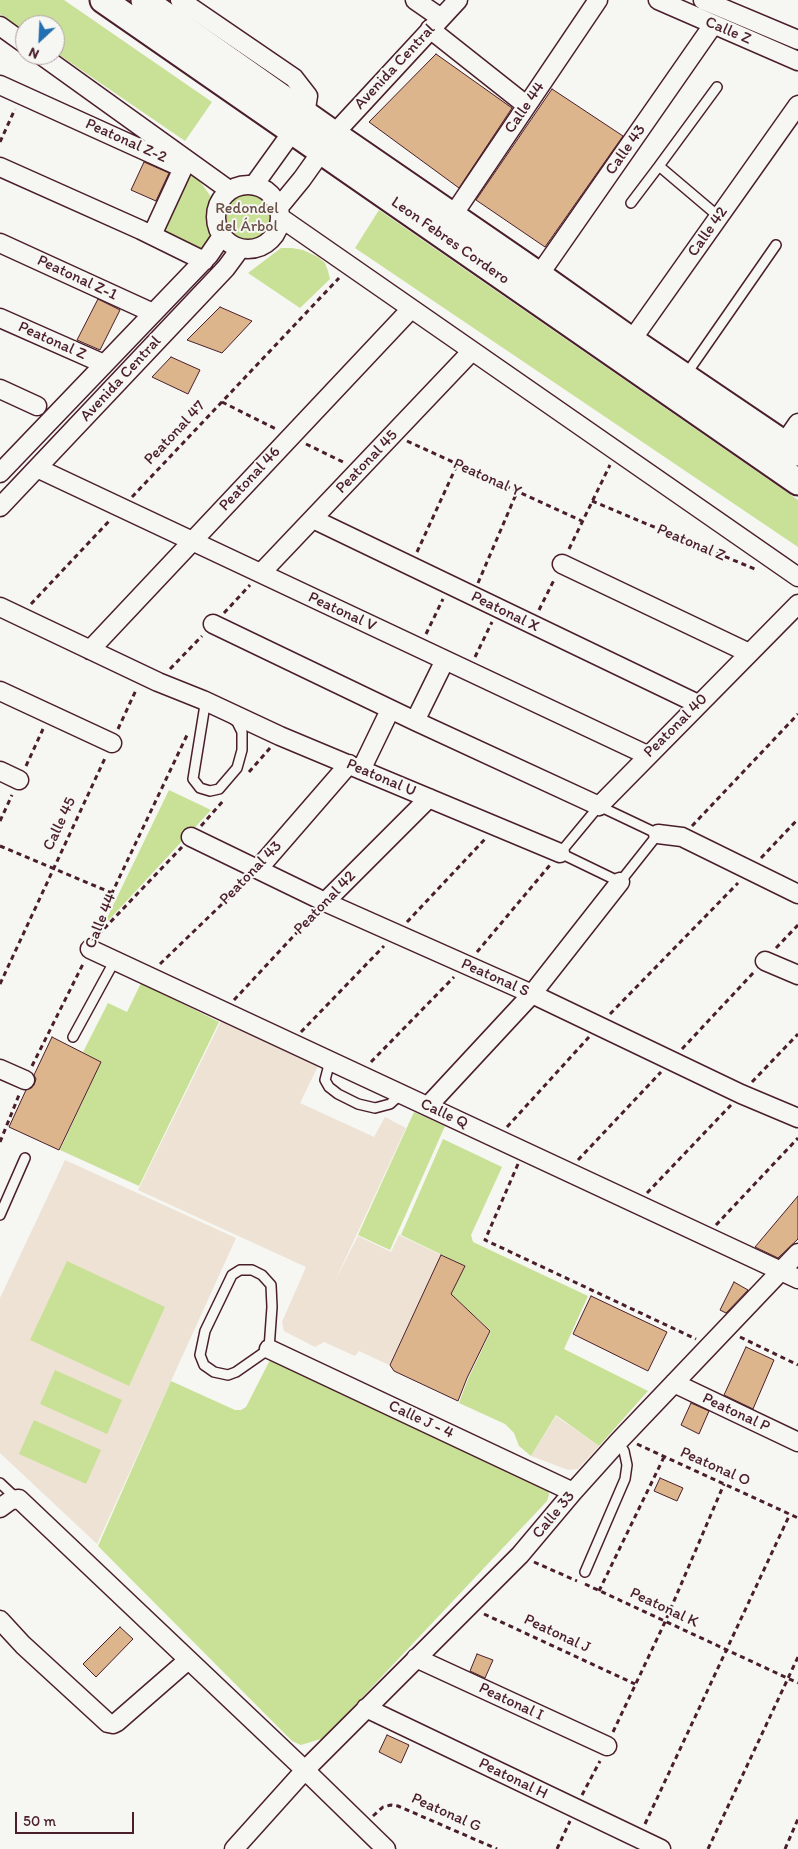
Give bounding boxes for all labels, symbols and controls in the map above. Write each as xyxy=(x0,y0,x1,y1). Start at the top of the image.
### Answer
street label: Calle Z xyxy=(702,13,754,49)
north arrow xyxy=(15,15,65,65)
street label: Avenida Central xyxy=(350,20,440,114)
text: N xyxy=(26,43,42,63)
street label: Calle 44 xyxy=(501,79,549,137)
street label: Peatonal Z-2 xyxy=(82,114,170,168)
street label: Calle 43 xyxy=(602,121,650,179)
street label: Leon Febres Cordero xyxy=(387,193,513,289)
park label: Redondel del Árbol xyxy=(215,199,279,237)
street label: Calle 42 xyxy=(684,203,732,261)
street label: Peatonal Z-1 xyxy=(34,251,120,305)
street label: Peatonal Z xyxy=(15,318,89,364)
street label: Avenida Central xyxy=(76,332,166,426)
street label: Peatonal 47 xyxy=(140,397,210,469)
street label: Peatonal 45 xyxy=(332,426,402,498)
street label: Peatonal 46 xyxy=(215,443,285,515)
street label: Peatonal Y xyxy=(450,455,524,501)
street label: Peatonal Z xyxy=(654,520,728,566)
street label: Peatonal X xyxy=(468,587,542,637)
street label: Peatonal V xyxy=(305,588,379,636)
street label: Peatonal 40 xyxy=(640,690,712,762)
street label: Peatonal U xyxy=(343,755,419,801)
street label: Calle 45 xyxy=(39,794,81,854)
street label: Peatonal 43 xyxy=(216,837,286,909)
street label: Peatonal 42 xyxy=(290,867,360,939)
street label: Calle 44 xyxy=(81,890,121,952)
street label: Peatonal S xyxy=(458,955,532,1001)
street label: Calle Q xyxy=(417,1095,471,1133)
street label: Peatonal P xyxy=(699,1389,773,1437)
street label: Calle J - 4 xyxy=(385,1397,457,1443)
street label: Peatonal O xyxy=(677,1443,753,1491)
street label: Calle 33 xyxy=(529,1487,579,1543)
street label: Peatonal K xyxy=(627,1584,701,1632)
street label: Peatonal J xyxy=(521,1610,593,1658)
street label: Peatonal I xyxy=(476,1679,546,1725)
street label: Peatonal H xyxy=(475,1754,551,1804)
street label: Peatonal G xyxy=(408,1789,484,1837)
scale bar xyxy=(18,1802,136,1834)
text: 50 m xyxy=(23,1812,56,1830)

